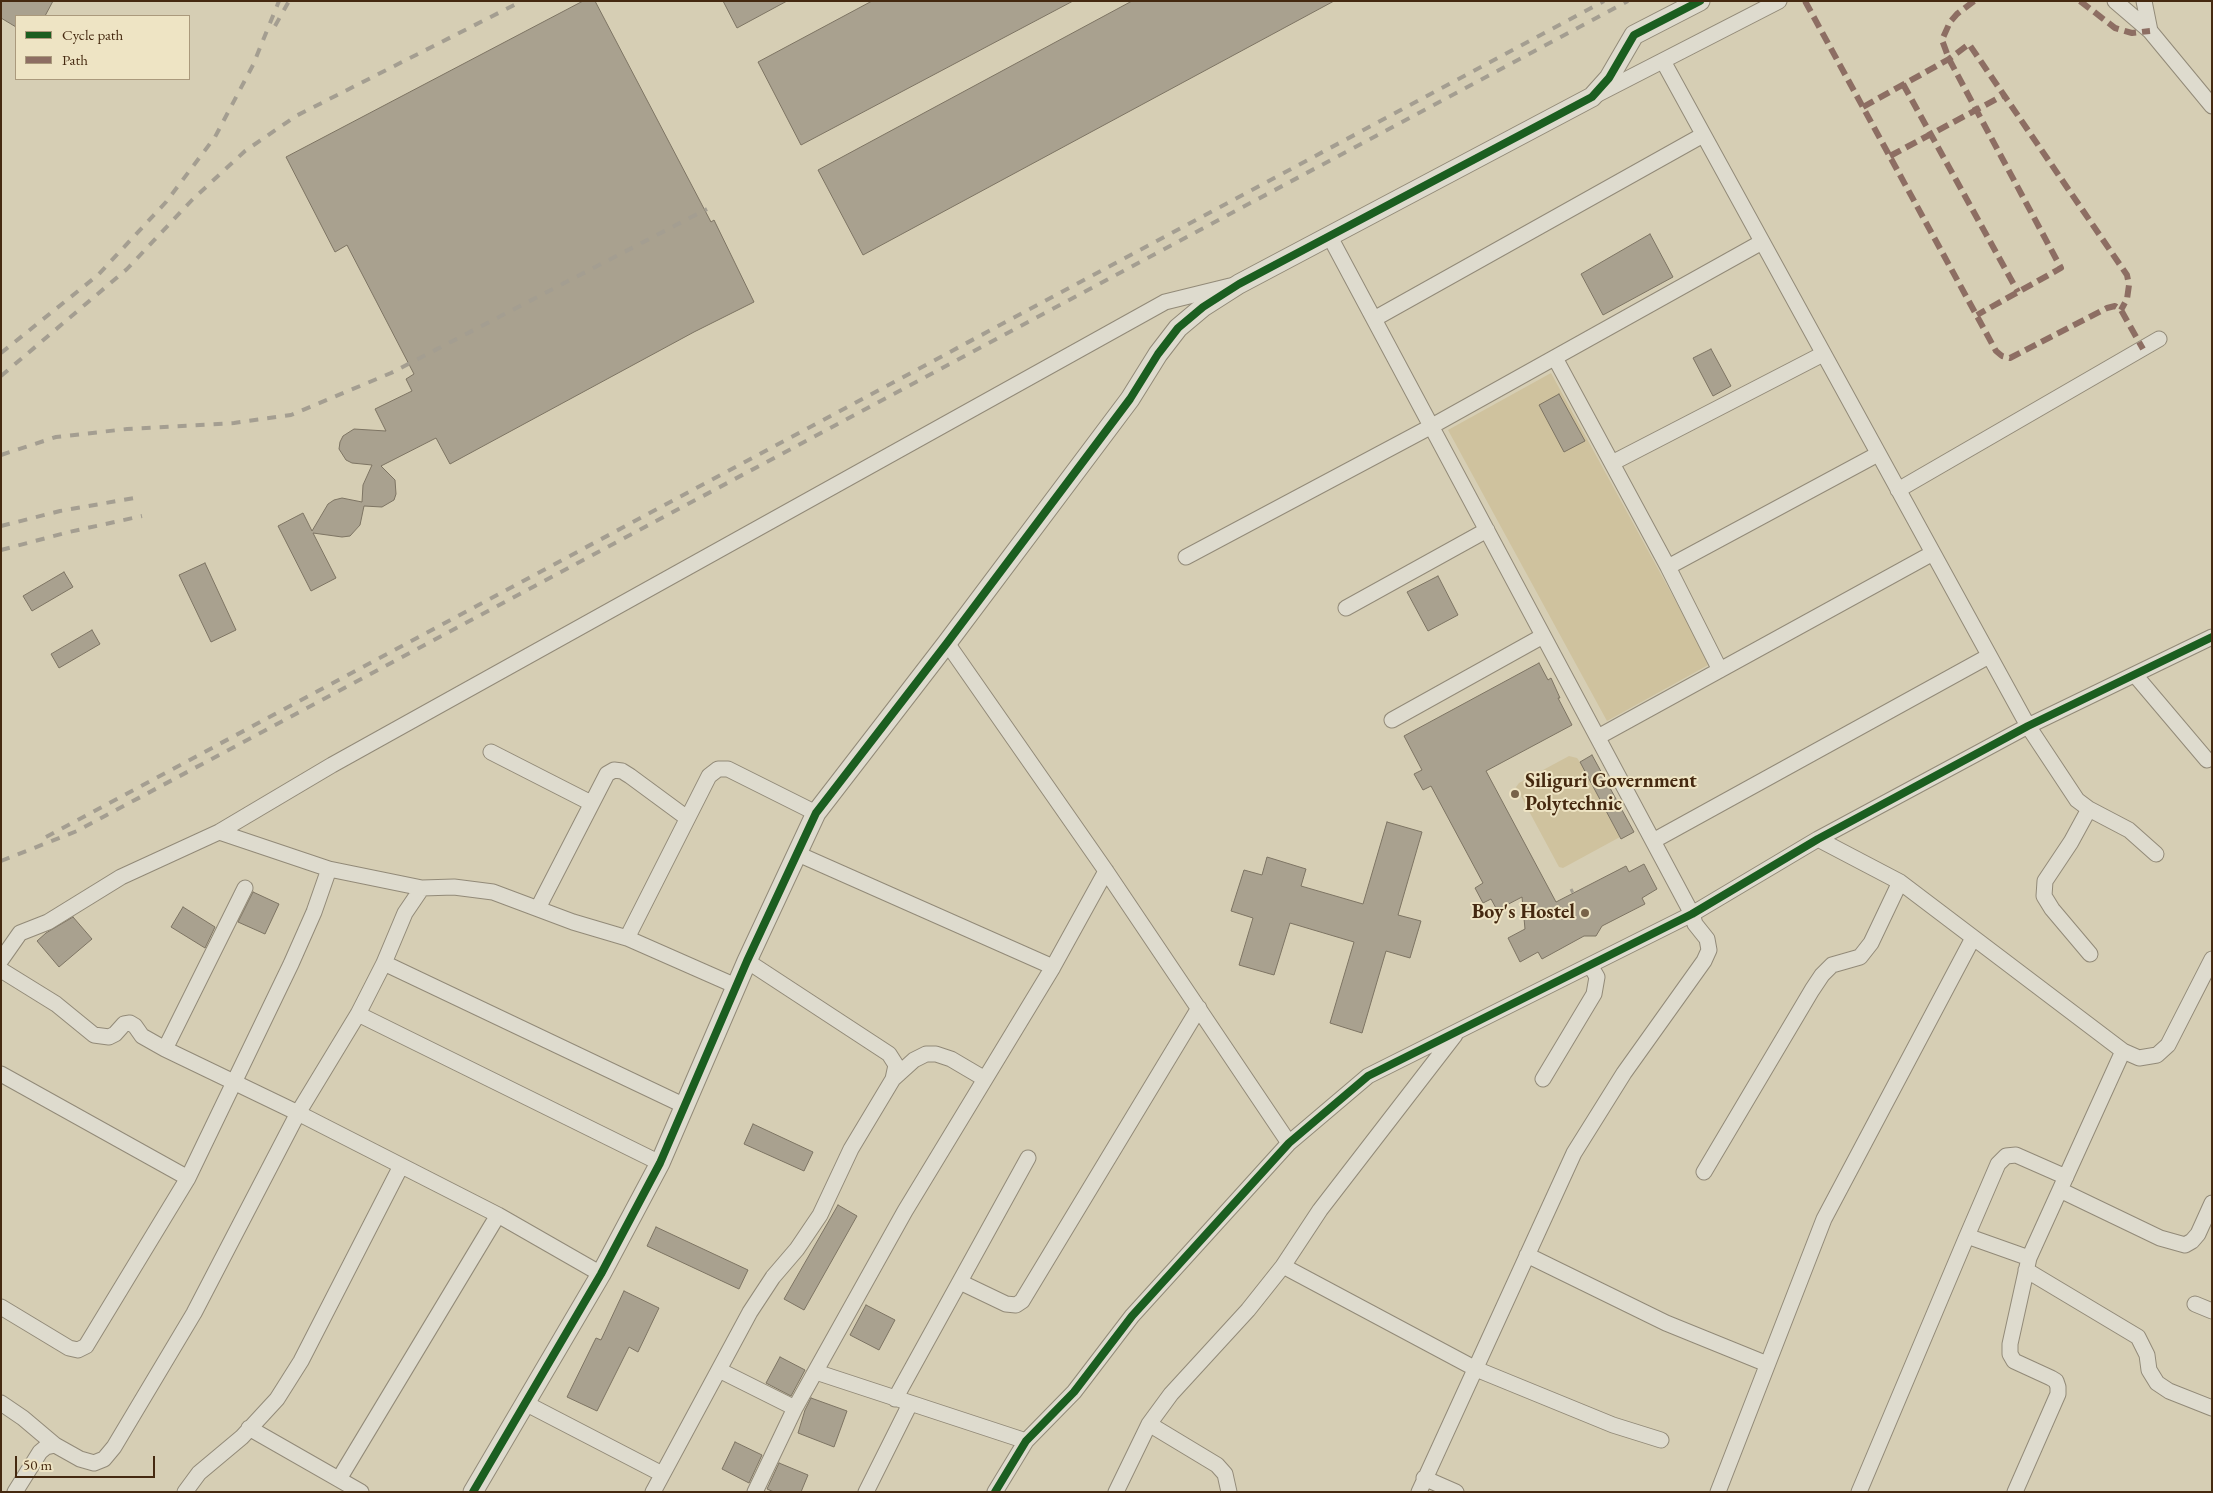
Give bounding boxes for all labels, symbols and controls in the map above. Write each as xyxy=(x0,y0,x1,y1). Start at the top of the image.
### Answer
legend xyxy=(15,15,190,80)
text: Cycle path xyxy=(62,25,123,44)
text: Path xyxy=(62,50,88,69)
place label: Siliguri Government Polytechnic xyxy=(1525,770,1697,817)
marker: Siliguri Government Polytechnic xyxy=(1509,788,1521,800)
place label: Boy's Hostel xyxy=(1472,901,1575,925)
marker: Boy's Hostel xyxy=(1579,907,1591,919)
scale bar xyxy=(18,1446,158,1478)
text: 50 m xyxy=(23,1455,52,1474)

